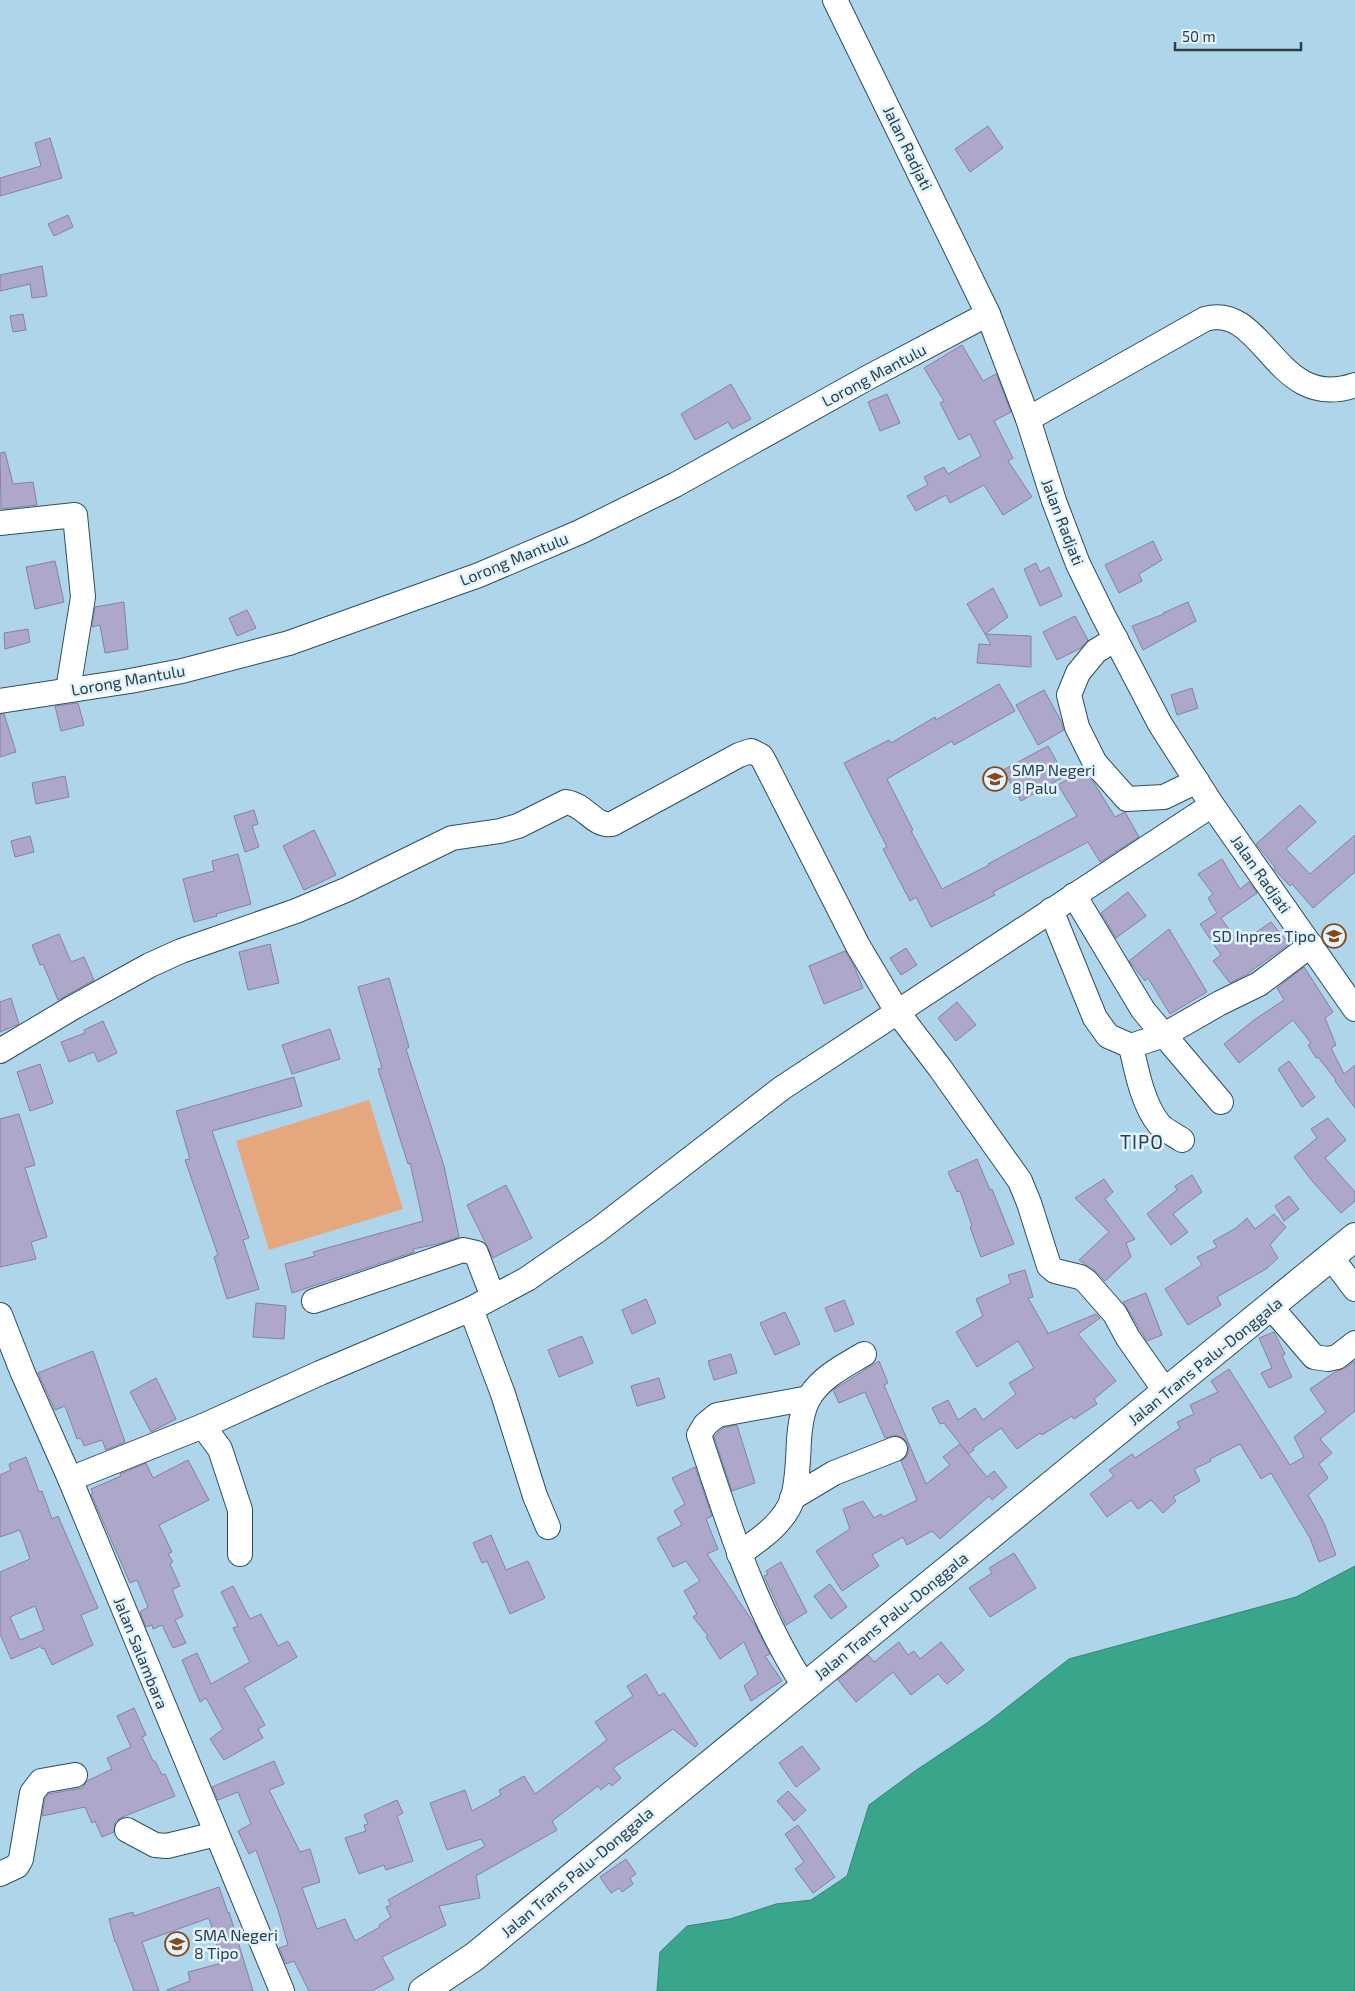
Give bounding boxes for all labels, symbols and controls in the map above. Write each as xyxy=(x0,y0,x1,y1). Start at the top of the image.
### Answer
scale bar xyxy=(1175,20,1301,52)
text: 50 m xyxy=(1182,27,1216,45)
street label: Jalan Radjati xyxy=(879,103,937,193)
street label: Lorong Mantulu xyxy=(818,339,929,410)
street label: Jalan Radjati xyxy=(1037,476,1089,568)
street label: Lorong Mantulu xyxy=(457,528,571,589)
street label: Lorong Mantulu xyxy=(69,660,186,699)
place label: SMP Negeri 8 Palu xyxy=(1012,760,1095,797)
school or university icon: SMP Negeri 8 Palu xyxy=(982,766,1008,792)
street label: Jalan Radjati xyxy=(1227,831,1295,917)
school or university icon: SD Inpres Tipo xyxy=(1321,923,1347,949)
place label: SD Inpres Tipo xyxy=(1212,926,1316,945)
district label: TIPO xyxy=(1120,1130,1164,1153)
street label: Jalan Trans Palu-Donggala xyxy=(1124,1293,1285,1429)
street label: Jalan Trans Palu-Donggala xyxy=(810,1548,971,1684)
street label: Jalan Salambara xyxy=(110,1594,173,1712)
street label: Jalan Trans Palu-Donggala xyxy=(497,1802,657,1941)
place label: SMA Negeri 8 Tipo xyxy=(194,1925,278,1962)
school or university icon: SMA Negeri 8 Tipo xyxy=(164,1931,190,1957)

